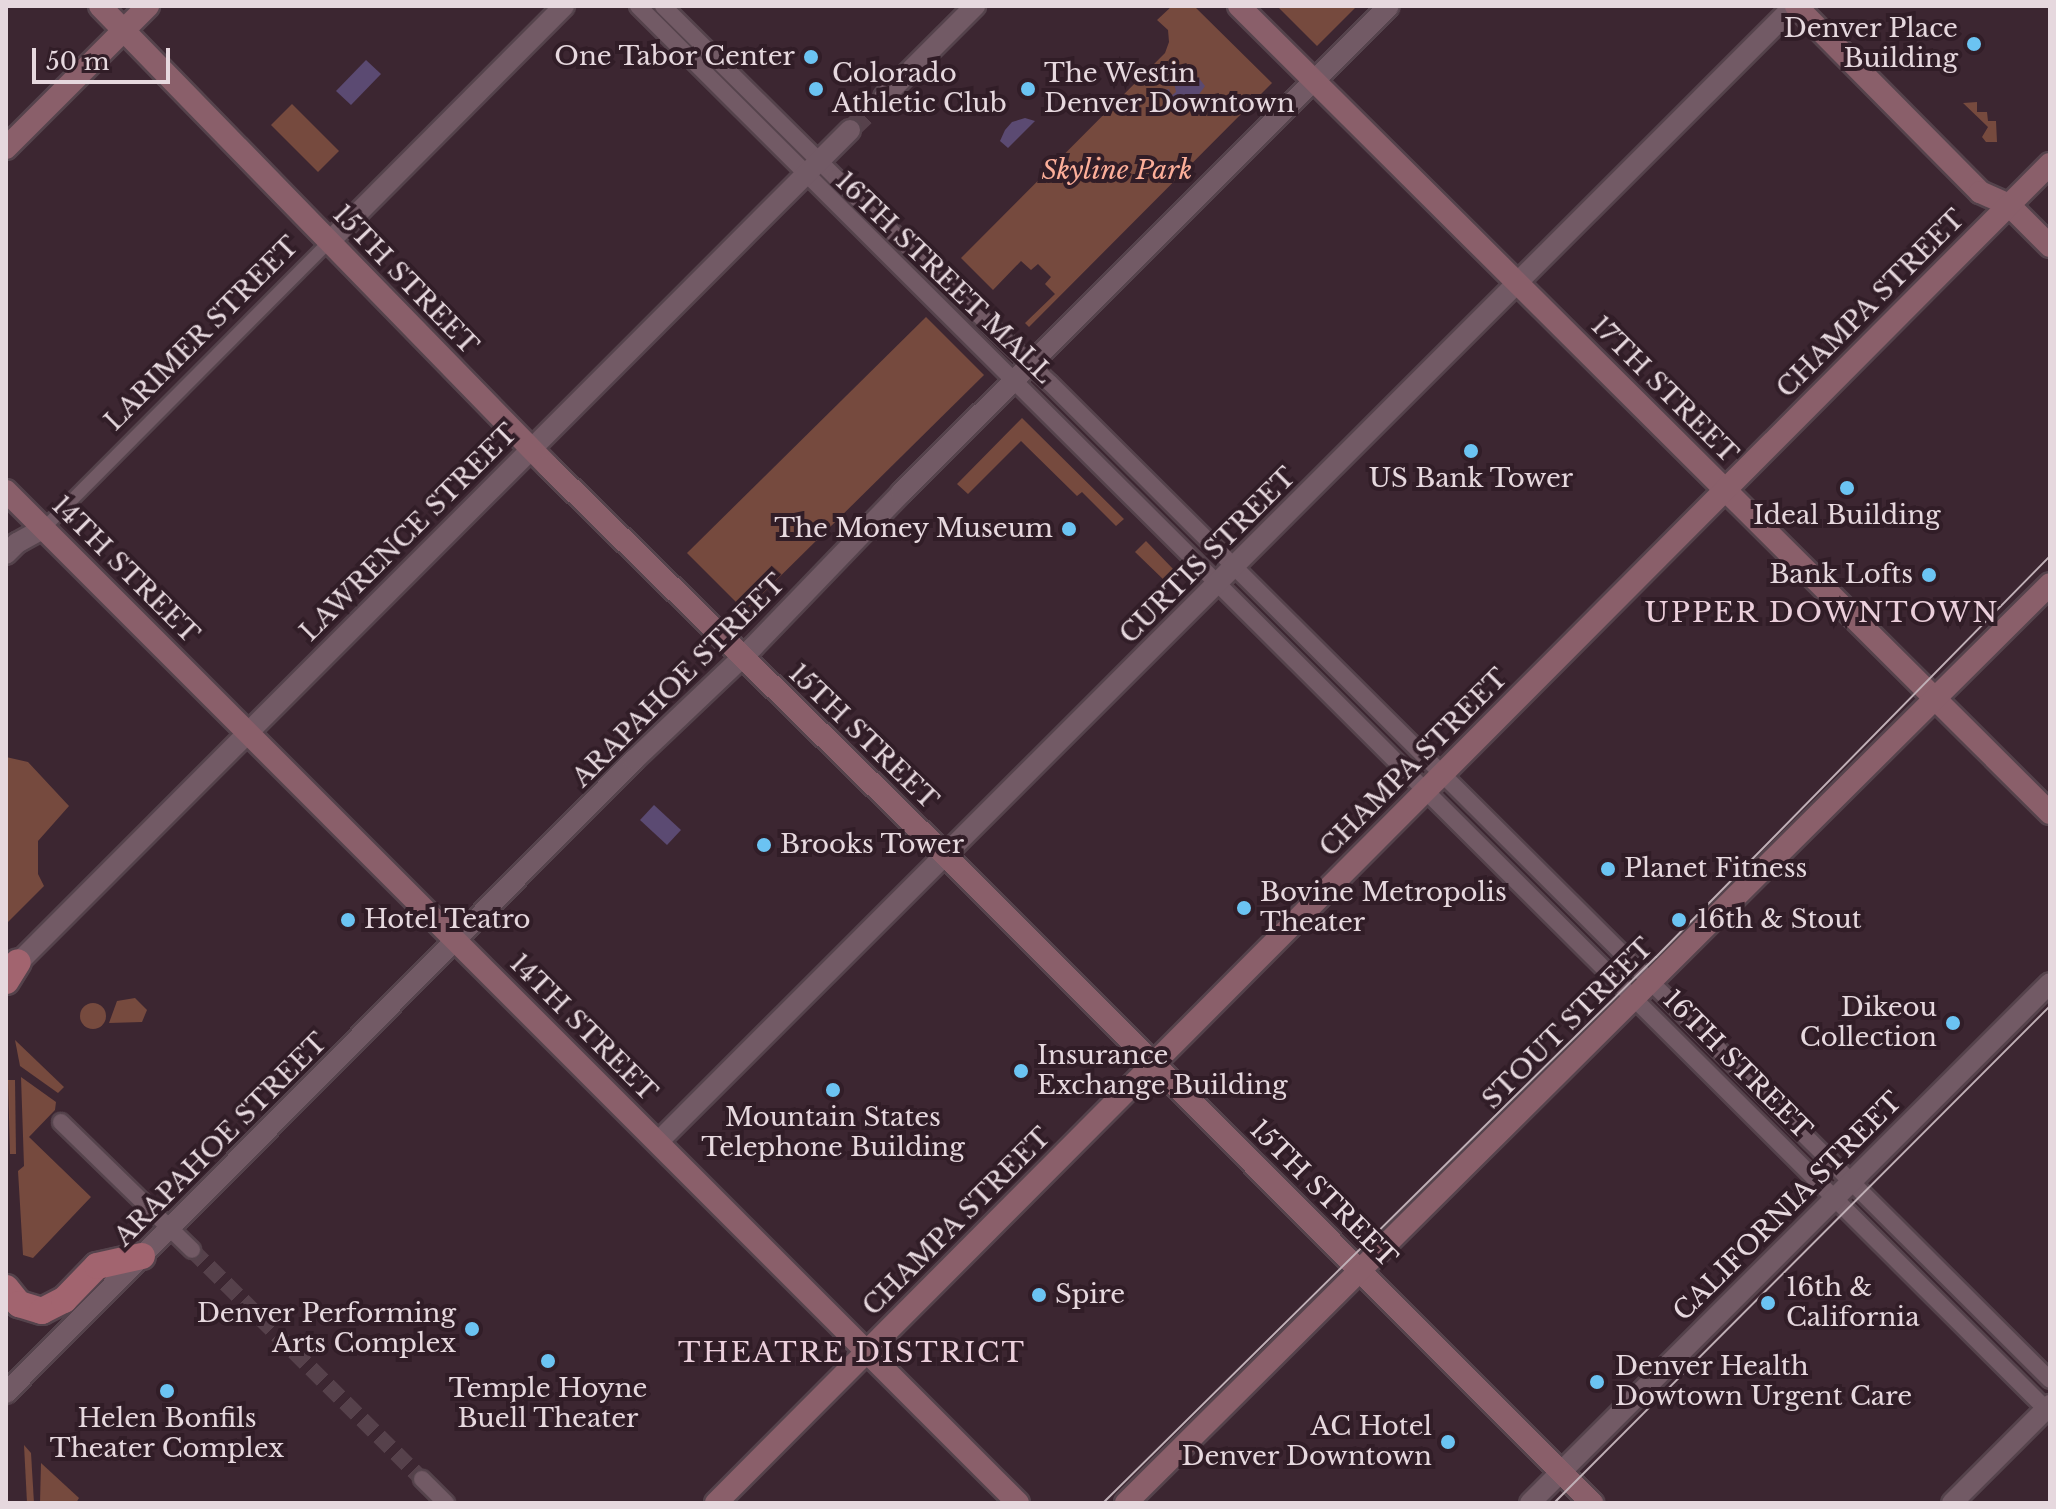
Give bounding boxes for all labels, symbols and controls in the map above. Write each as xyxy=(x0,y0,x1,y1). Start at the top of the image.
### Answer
place label: Denver Place Building xyxy=(1783,13,1958,74)
scale bar xyxy=(36,32,174,82)
marker: Denver Place Building xyxy=(1965,35,1983,53)
place label: One Tabor Center xyxy=(553,41,795,73)
text: 50 m xyxy=(46,47,109,76)
marker: One Tabor Center xyxy=(802,48,820,66)
place label: Colorado Athletic Club xyxy=(832,58,1007,120)
place label: The Westin Denver Downtown xyxy=(1044,58,1295,120)
marker: Colorado Athletic Club xyxy=(807,80,825,98)
marker: The Westin Denver Downtown xyxy=(1019,80,1037,98)
park label: Skyline Park xyxy=(1042,155,1192,187)
street label: 16TH STREET MALL xyxy=(829,166,1059,390)
street label: 15TH STREET xyxy=(326,199,484,361)
street label: CHAMPA STREET xyxy=(1770,203,1972,405)
street label: LARIMER STREET xyxy=(98,230,306,438)
street label: 17TH STREET xyxy=(1584,310,1744,470)
street label: LAWRENCE STREET xyxy=(294,418,524,648)
marker: US Bank Tower xyxy=(1462,442,1480,460)
street label: CURTIS STREET xyxy=(1114,462,1302,650)
place label: US Bank Tower xyxy=(1368,463,1574,495)
marker: Ideal Building xyxy=(1838,479,1856,497)
street label: 14TH STREET xyxy=(45,490,205,650)
place label: Ideal Building xyxy=(1753,500,1941,532)
place label: The Money Museum xyxy=(773,513,1053,545)
marker: The Money Museum xyxy=(1060,520,1078,538)
place label: Bank Lofts xyxy=(1769,559,1913,591)
marker: Bank Lofts xyxy=(1920,566,1938,584)
street label: ARAPAHOE STREET xyxy=(566,568,792,794)
district label: UPPER DOWNTOWN xyxy=(1644,596,2000,630)
street label: 15TH STREET xyxy=(782,658,944,816)
street label: CHAMPA STREET xyxy=(1313,662,1515,864)
place label: Brooks Tower xyxy=(780,829,965,861)
marker: Brooks Tower xyxy=(755,836,773,854)
place label: Planet Fitness xyxy=(1624,853,1807,885)
marker: Planet Fitness xyxy=(1599,860,1617,878)
place label: Bovine Metropolis Theater xyxy=(1260,877,1507,938)
marker: Bovine Metropolis Theater xyxy=(1235,899,1253,917)
place label: Hotel Teatro xyxy=(364,904,531,936)
place label: 16th & Stout xyxy=(1697,904,1862,936)
marker: 16th & Stout xyxy=(1668,909,1690,931)
marker: Hotel Teatro xyxy=(339,911,357,929)
street label: STOUT STREET xyxy=(1476,932,1660,1116)
street label: 14TH STREET xyxy=(503,948,663,1108)
street label: 16TH STREET xyxy=(1656,984,1818,1146)
place label: Dikeou Collection xyxy=(1800,992,1937,1054)
marker: Dikeou Collection xyxy=(1944,1014,1962,1032)
street label: ARAPAHOE STREET xyxy=(108,1027,334,1253)
place label: Insurance Exchange Building xyxy=(1037,1040,1288,1102)
marker: Insurance Exchange Building xyxy=(1012,1062,1030,1080)
marker: Mountain States Telephone Building xyxy=(824,1081,842,1099)
street label: CALIFORNIA STREET xyxy=(1667,1086,1909,1328)
place label: Mountain States Telephone Building xyxy=(701,1102,965,1164)
street label: 15TH STREET xyxy=(1243,1114,1403,1274)
street label: CHAMPA STREET xyxy=(856,1121,1058,1323)
place label: 16th & California xyxy=(1786,1272,1920,1334)
place label: Spire xyxy=(1055,1279,1125,1311)
marker: Spire xyxy=(1030,1286,1048,1304)
marker: 16th & California xyxy=(1757,1292,1779,1314)
place label: Denver Performing Arts Complex xyxy=(196,1298,456,1360)
marker: Denver Performing Arts Complex xyxy=(463,1320,481,1338)
district label: THEATRE DISTRICT xyxy=(678,1336,1026,1370)
place label: Denver Health Dowtown Urgent Care xyxy=(1615,1351,1912,1412)
marker: Temple Hoyne Buell Theater xyxy=(539,1352,557,1370)
marker: Denver Health Dowtown Urgent Care xyxy=(1586,1371,1608,1393)
place label: Temple Hoyne Buell Theater xyxy=(449,1373,647,1434)
marker: Helen Bonfils Theater Complex xyxy=(158,1382,176,1400)
place label: Helen Bonfils Theater Complex xyxy=(49,1403,285,1464)
place label: AC Hotel Denver Downtown xyxy=(1181,1411,1432,1472)
marker: AC Hotel Denver Downtown xyxy=(1439,1433,1457,1451)

